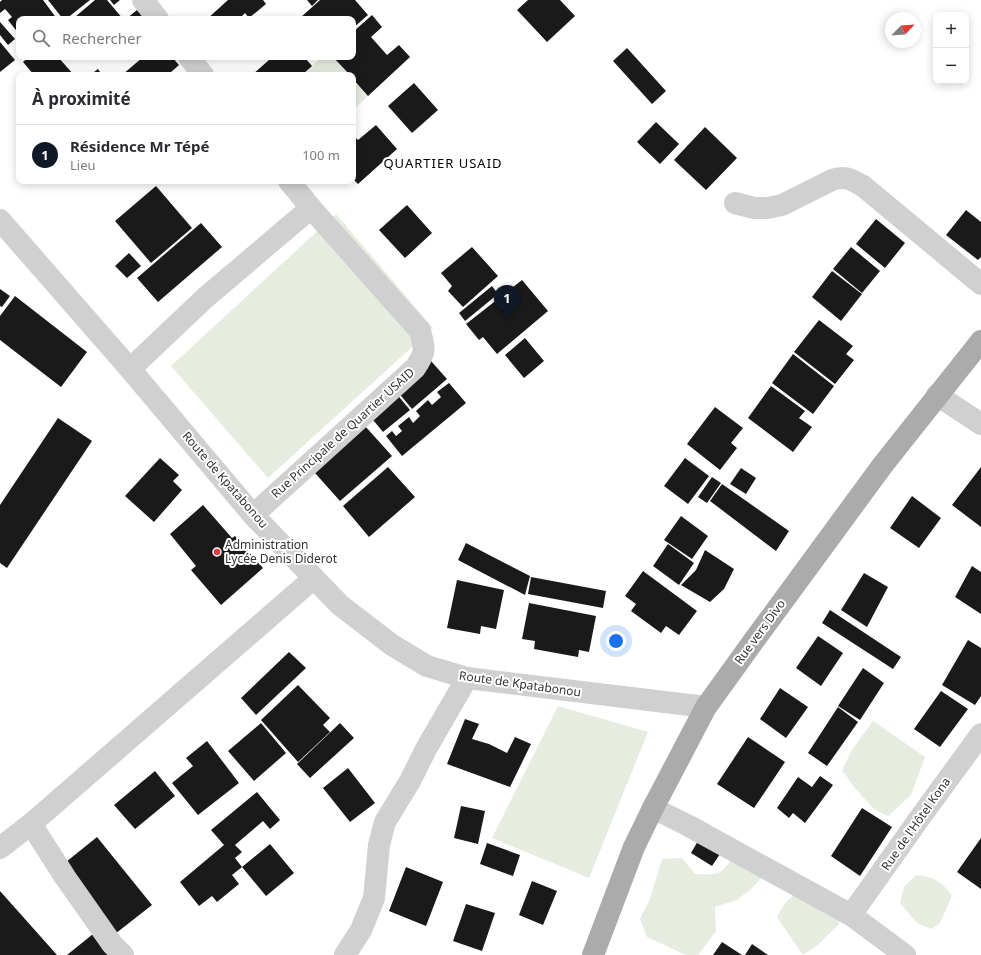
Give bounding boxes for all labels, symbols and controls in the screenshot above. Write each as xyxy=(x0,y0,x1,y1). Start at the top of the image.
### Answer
north arrow xyxy=(885,12,921,48)
map controls xyxy=(933,12,969,84)
button: + xyxy=(933,12,969,48)
search box xyxy=(16,16,356,60)
icon: search xyxy=(30,27,52,49)
text: Rechercher xyxy=(62,28,142,48)
button: − xyxy=(933,48,969,84)
text: À proximité xyxy=(32,87,131,110)
text: Résidence Mr Tépé xyxy=(70,136,209,156)
text: 1 xyxy=(41,146,49,164)
text: 100 m xyxy=(302,146,340,164)
district label: QUARTIER USAID xyxy=(383,154,503,172)
text: Lieu xyxy=(70,156,96,174)
pin: 1 xyxy=(494,285,520,318)
street label: Rue Principale de Quartier USAID xyxy=(267,363,418,502)
street label: Route de Kpatabonou xyxy=(179,428,272,532)
place label: Administration Lycée Denis Diderot xyxy=(225,536,338,567)
marker: Administration Lycée Denis Diderot xyxy=(212,547,222,557)
street label: Rue vers Divo xyxy=(730,596,789,668)
your location xyxy=(606,631,626,651)
street label: Route de Kpatabonou xyxy=(458,667,582,700)
street label: Rue de l'Hôtel Kona xyxy=(877,774,954,874)

